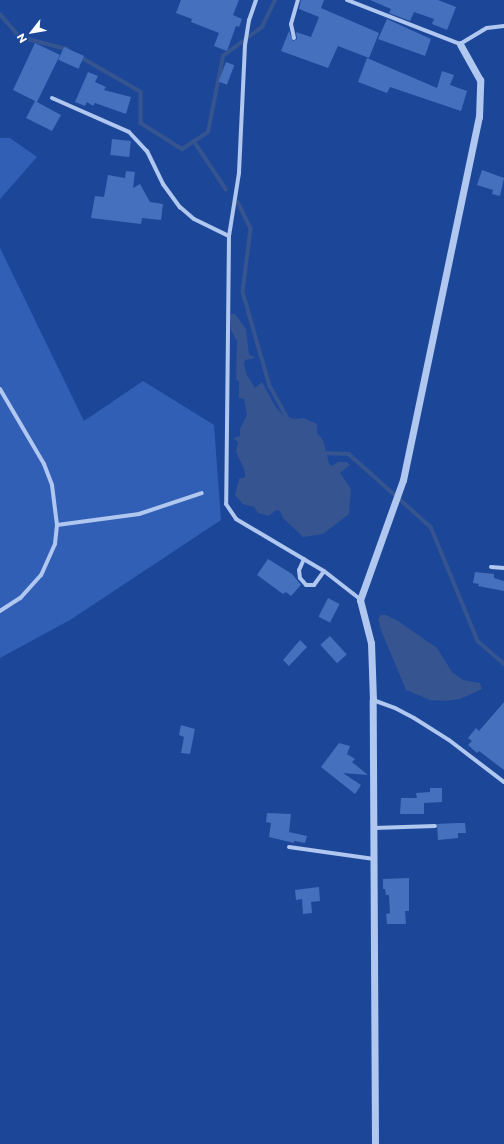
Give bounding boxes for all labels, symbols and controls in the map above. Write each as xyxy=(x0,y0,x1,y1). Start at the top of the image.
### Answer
north arrow xyxy=(12,12,52,52)
text: N xyxy=(13,31,30,46)

